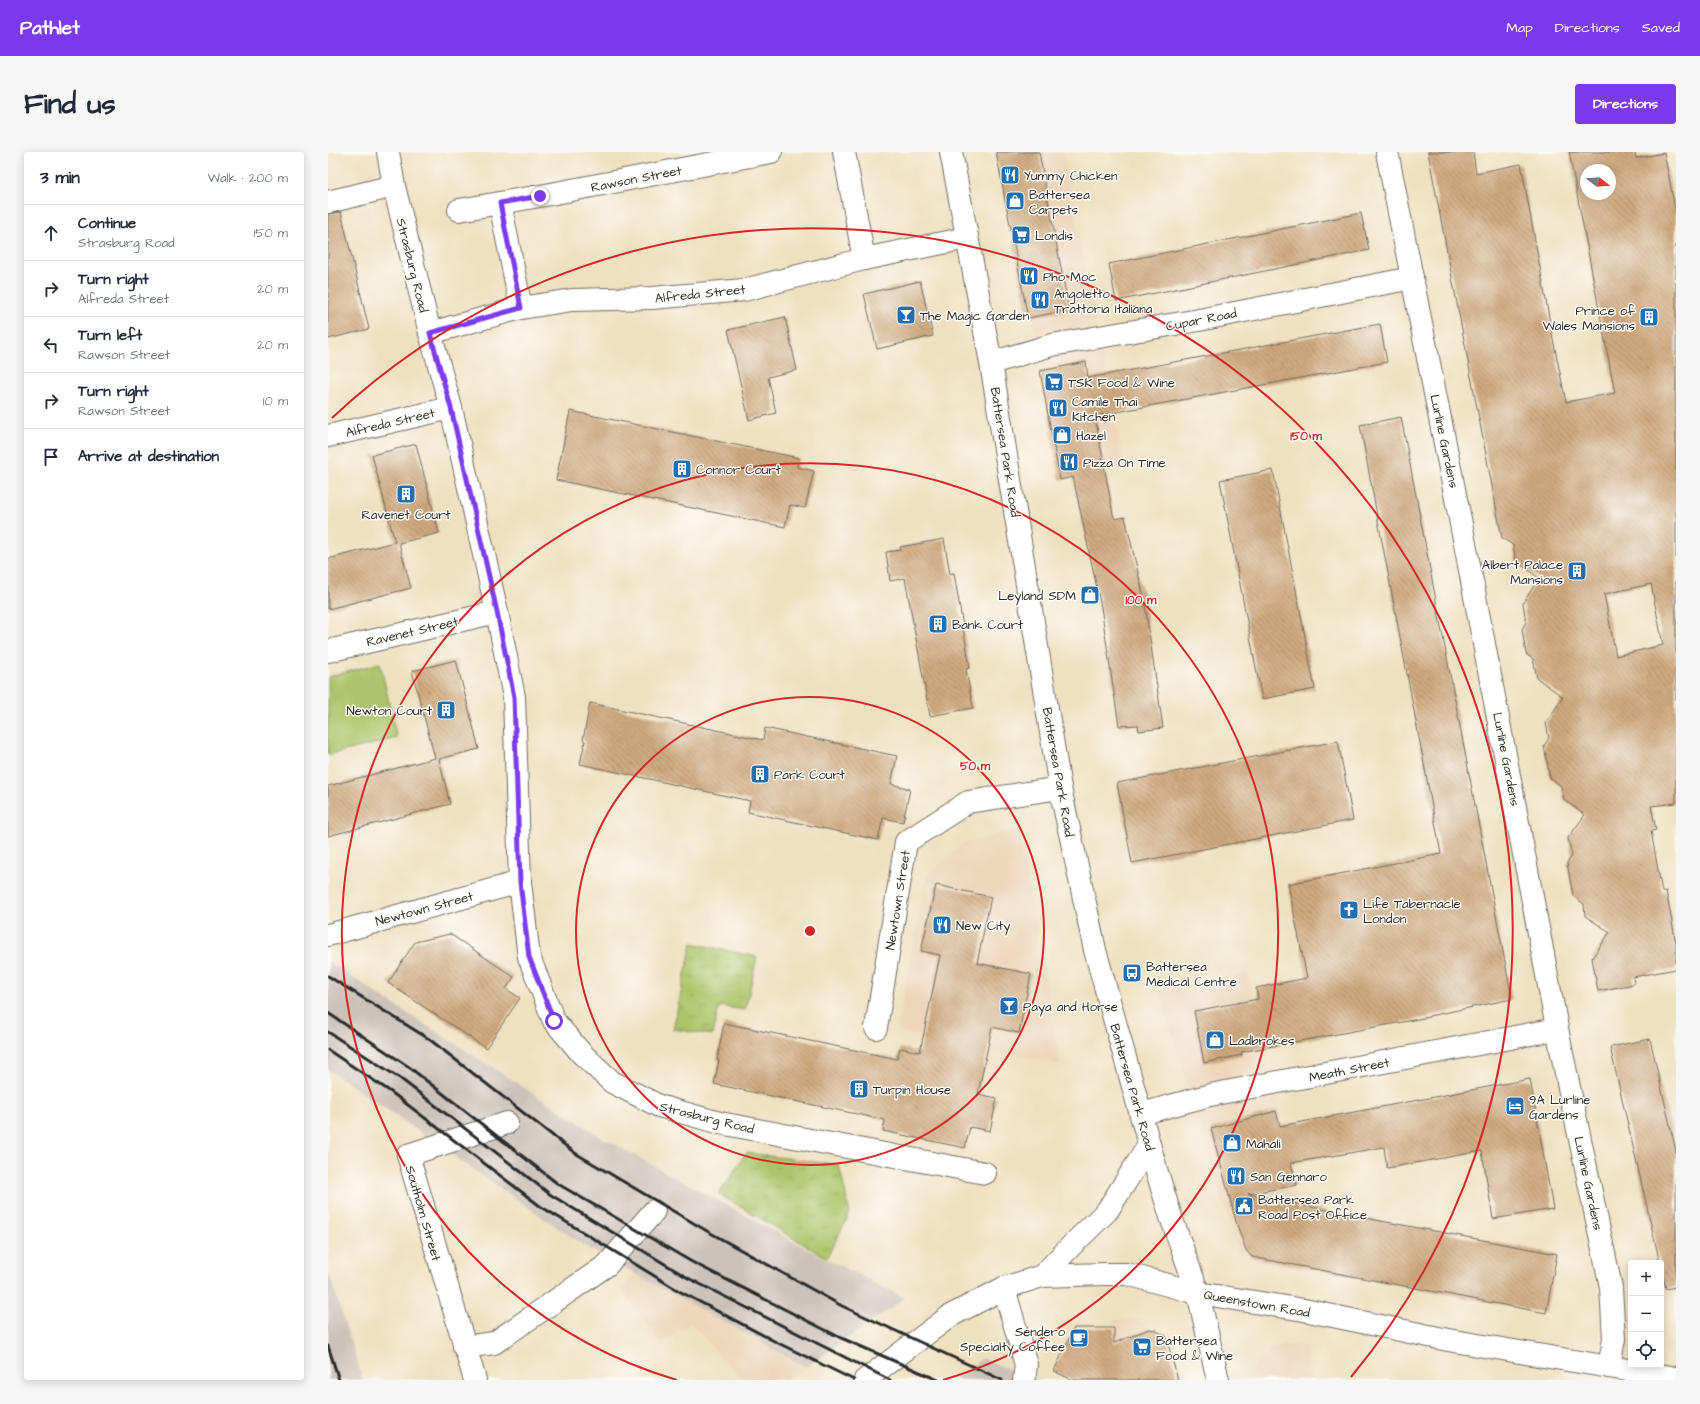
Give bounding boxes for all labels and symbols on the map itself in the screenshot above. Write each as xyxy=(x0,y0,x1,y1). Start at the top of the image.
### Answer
street label: Rawson Street xyxy=(589,161,684,197)
restaurant icon: Yummy Chicken xyxy=(999,164,1021,186)
north arrow xyxy=(1580,164,1616,200)
place label: Yummy Chicken xyxy=(1024,167,1118,186)
place label: Battersea Carpets xyxy=(1029,186,1090,219)
route end xyxy=(531,187,549,205)
shop icon: Battersea Carpets xyxy=(1004,190,1026,212)
street label: Strasburg Road xyxy=(391,216,433,315)
supermarket icon: Londis xyxy=(1010,224,1032,246)
place label: Londis xyxy=(1035,227,1073,245)
restaurant icon: Pho Moc xyxy=(1018,265,1040,287)
place label: Pho Moc xyxy=(1043,268,1097,286)
street label: Alfreda Street xyxy=(654,280,747,308)
place label: Angoletto Trattoria Italiana xyxy=(1054,285,1153,318)
restaurant icon: Angoletto Trattoria Italiana xyxy=(1029,289,1051,311)
place label: Prince of Wales Mansions xyxy=(1543,302,1635,335)
bar icon: The Magic Garden xyxy=(895,304,917,326)
street label: Cupar Road xyxy=(1164,304,1239,336)
building icon: Prince of Wales Mansions xyxy=(1638,306,1660,328)
place label: The Magic Garden xyxy=(920,307,1030,326)
supermarket icon: TSK Food & Wine xyxy=(1043,371,1065,393)
place label: TSK Food & Wine xyxy=(1068,374,1175,392)
street label: Battersea Park Road xyxy=(986,386,1024,519)
place label: Camile Thai Kitchen xyxy=(1072,393,1137,426)
street label: Lurline Gardens xyxy=(1425,393,1463,490)
restaurant icon: Camile Thai Kitchen xyxy=(1047,397,1069,419)
street label: Alfreda Street xyxy=(344,404,437,442)
shop icon: Hazel xyxy=(1051,424,1073,446)
place label: Hazel xyxy=(1076,427,1106,445)
text: 150 m xyxy=(1290,428,1323,445)
restaurant icon: Pizza On Time xyxy=(1058,451,1080,473)
place label: Pizza On Time xyxy=(1083,454,1166,472)
building icon: Connor Court xyxy=(671,458,693,480)
place label: Connor Court xyxy=(696,461,781,479)
building icon: Ravenet Court xyxy=(395,483,417,505)
place label: Ravenet Court xyxy=(361,506,451,524)
place label: Albert Palace Mansions xyxy=(1482,556,1563,589)
building icon: Albert Palace Mansions xyxy=(1566,560,1588,582)
shop icon: Leyland SDM xyxy=(1079,584,1101,606)
place label: Leyland SDM xyxy=(998,587,1076,606)
text: 100 m xyxy=(1126,592,1157,609)
street label: Ravenet Street xyxy=(365,612,461,651)
building icon: Bank Court xyxy=(927,613,949,635)
place label: Bank Court xyxy=(952,616,1024,634)
building icon: Newton Court xyxy=(435,699,457,721)
place label: Newton Court xyxy=(346,702,433,720)
street label: Battersea Park Road xyxy=(1038,706,1078,839)
street label: Lurline Gardens xyxy=(1488,711,1524,808)
text: 50 m xyxy=(960,758,991,775)
building icon: Park Court xyxy=(749,763,771,785)
place label: Park Court xyxy=(774,766,846,784)
street label: Newtown Street xyxy=(881,848,915,951)
street label: Newtown Street xyxy=(373,887,476,931)
place label: Life Tabernacle London xyxy=(1363,895,1461,928)
church icon: Life Tabernacle London xyxy=(1338,899,1360,921)
restaurant icon: New City xyxy=(931,914,953,936)
place label: New City xyxy=(956,917,1010,936)
centre of rings xyxy=(803,924,817,938)
place label: Battersea Medical Centre xyxy=(1146,958,1237,991)
bus stop icon: Battersea Medical Centre xyxy=(1121,962,1143,984)
bar icon: Paya and Horse xyxy=(998,995,1020,1017)
place label: Paya and Horse xyxy=(1023,998,1118,1017)
route start xyxy=(545,1012,563,1030)
street label: Battersea Park Road xyxy=(1105,1022,1159,1153)
shop icon: Ladbrokes xyxy=(1204,1029,1226,1051)
place label: Ladbrokes xyxy=(1229,1032,1295,1050)
street label: Meath Street xyxy=(1308,1053,1392,1087)
building icon: Turpin House xyxy=(848,1078,870,1100)
place label: Turpin House xyxy=(873,1081,951,1099)
place label: 9A Lurline Gardens xyxy=(1529,1091,1590,1124)
hotel icon: 9A Lurline Gardens xyxy=(1504,1095,1526,1117)
street label: Strasburg Road xyxy=(657,1098,756,1139)
shop icon: Mahali xyxy=(1221,1132,1243,1154)
place label: Mahali xyxy=(1246,1135,1280,1153)
street label: Lurline Gardens xyxy=(1569,1135,1607,1232)
street label: Southolm Street xyxy=(401,1163,446,1264)
restaurant icon: San Gennaro xyxy=(1225,1165,1247,1187)
place label: San Gennaro xyxy=(1250,1168,1327,1186)
place label: Battersea Park Road Post Office xyxy=(1258,1191,1367,1224)
public building icon: Battersea Park Road Post Office xyxy=(1233,1195,1255,1217)
street label: Queenstown Road xyxy=(1202,1286,1312,1322)
place label: Sendero Specialty Coffee xyxy=(960,1323,1066,1357)
cafe icon: Sendero Specialty Coffee xyxy=(1068,1327,1090,1349)
place label: Battersea Food & Wine xyxy=(1156,1332,1233,1365)
supermarket icon: Battersea Food & Wine xyxy=(1131,1336,1153,1358)

